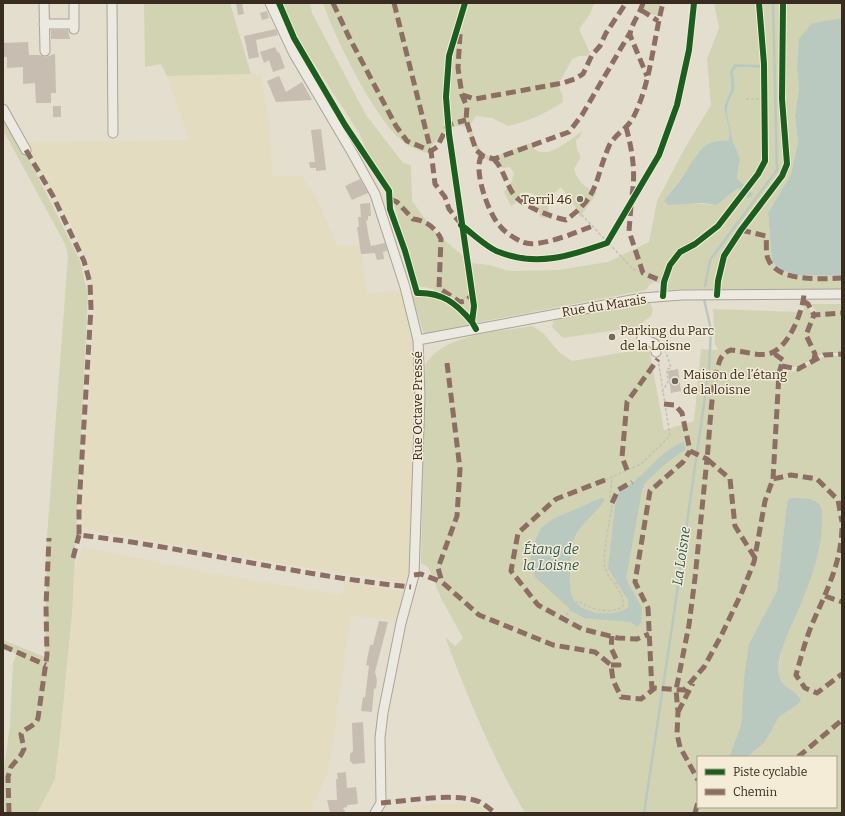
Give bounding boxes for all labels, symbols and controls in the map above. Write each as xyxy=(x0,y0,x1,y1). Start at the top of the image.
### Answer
place label: Terril 46 xyxy=(521,192,572,207)
marker: Terril 46 xyxy=(575,194,585,204)
street label: Rue du Marais xyxy=(561,291,647,320)
place label: Parking du Parc de la Loisne xyxy=(620,323,715,353)
marker: Parking du Parc de la Loisne xyxy=(607,332,617,342)
street label: Rue Octave Pressé xyxy=(410,351,425,461)
place label: Maison de l’étang de la loisne xyxy=(683,367,787,397)
marker: Maison de l’étang de la loisne xyxy=(670,376,680,386)
water label: La Loisne xyxy=(669,525,694,587)
water label: Étang de la Loisne xyxy=(523,540,579,574)
legend xyxy=(697,756,837,808)
text: Piste cyclable xyxy=(733,765,807,779)
text: Chemin xyxy=(733,785,777,799)

